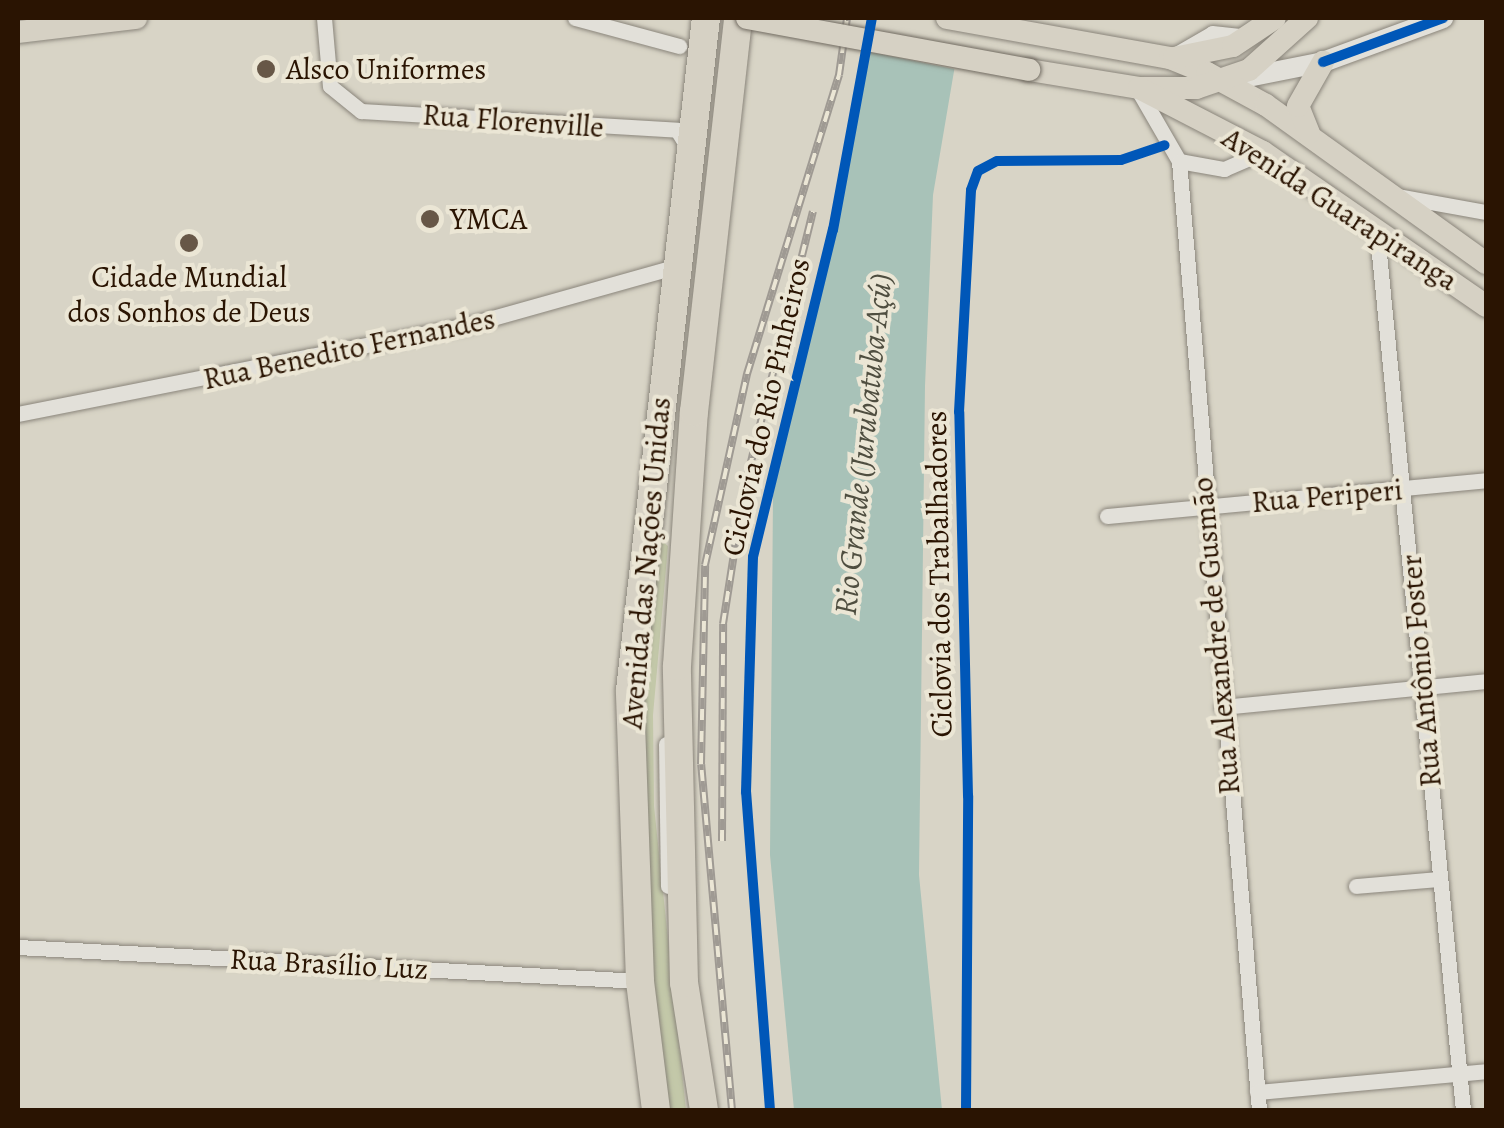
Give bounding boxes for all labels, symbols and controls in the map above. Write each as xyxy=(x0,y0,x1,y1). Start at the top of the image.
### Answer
place label: Alsco Uniformes xyxy=(286,51,486,87)
marker: Alsco Uniformes xyxy=(255,58,277,80)
street label: Rua Florenville xyxy=(421,97,605,145)
street label: Avenida Guarapiranga xyxy=(1216,119,1464,299)
place label: YMCA xyxy=(450,201,527,237)
marker: YMCA xyxy=(419,208,441,230)
marker: Cidade Mundial dos Sonhos de Deus xyxy=(178,232,200,254)
street label: Ciclovia do Rio Pinheiros xyxy=(714,255,818,559)
place label: Cidade Mundial dos Sonhos de Deus xyxy=(68,259,310,330)
water label: Rio Grande (Jurubatuba-Açú) xyxy=(826,271,900,617)
street label: Rua Benedito Fernandes xyxy=(200,300,498,398)
street label: Avenida das Nações Unidas xyxy=(614,396,678,730)
street label: Ciclovia dos Trabalhadores xyxy=(918,410,960,738)
street label: Rua Periperi xyxy=(1250,471,1404,521)
street label: Rua Alexandre de Gusmão xyxy=(1184,476,1248,796)
street label: Rua Antônio Foster xyxy=(1393,553,1449,789)
street label: Rua Brasílio Luz xyxy=(229,941,429,987)

